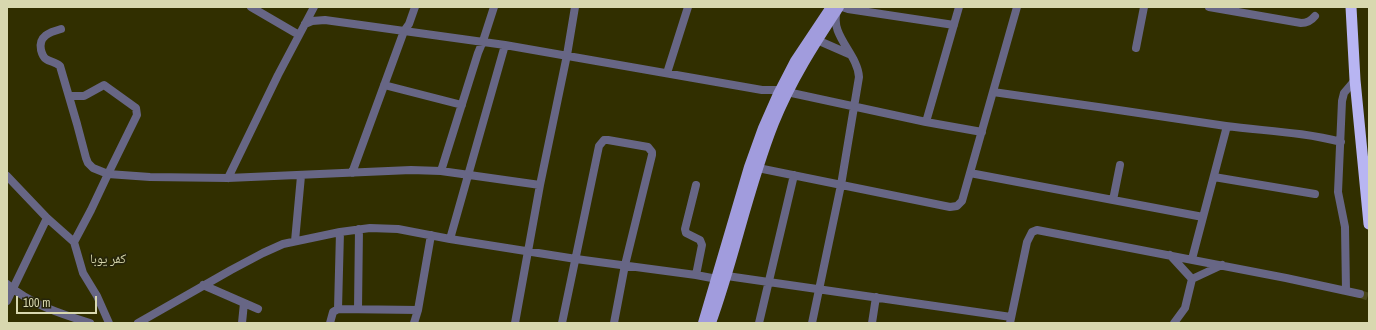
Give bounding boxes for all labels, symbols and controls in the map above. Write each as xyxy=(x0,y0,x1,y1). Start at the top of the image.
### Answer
district label: كفر يوبا xyxy=(90,252,126,268)
scale bar xyxy=(18,288,99,314)
text: 100 m xyxy=(23,295,50,311)

